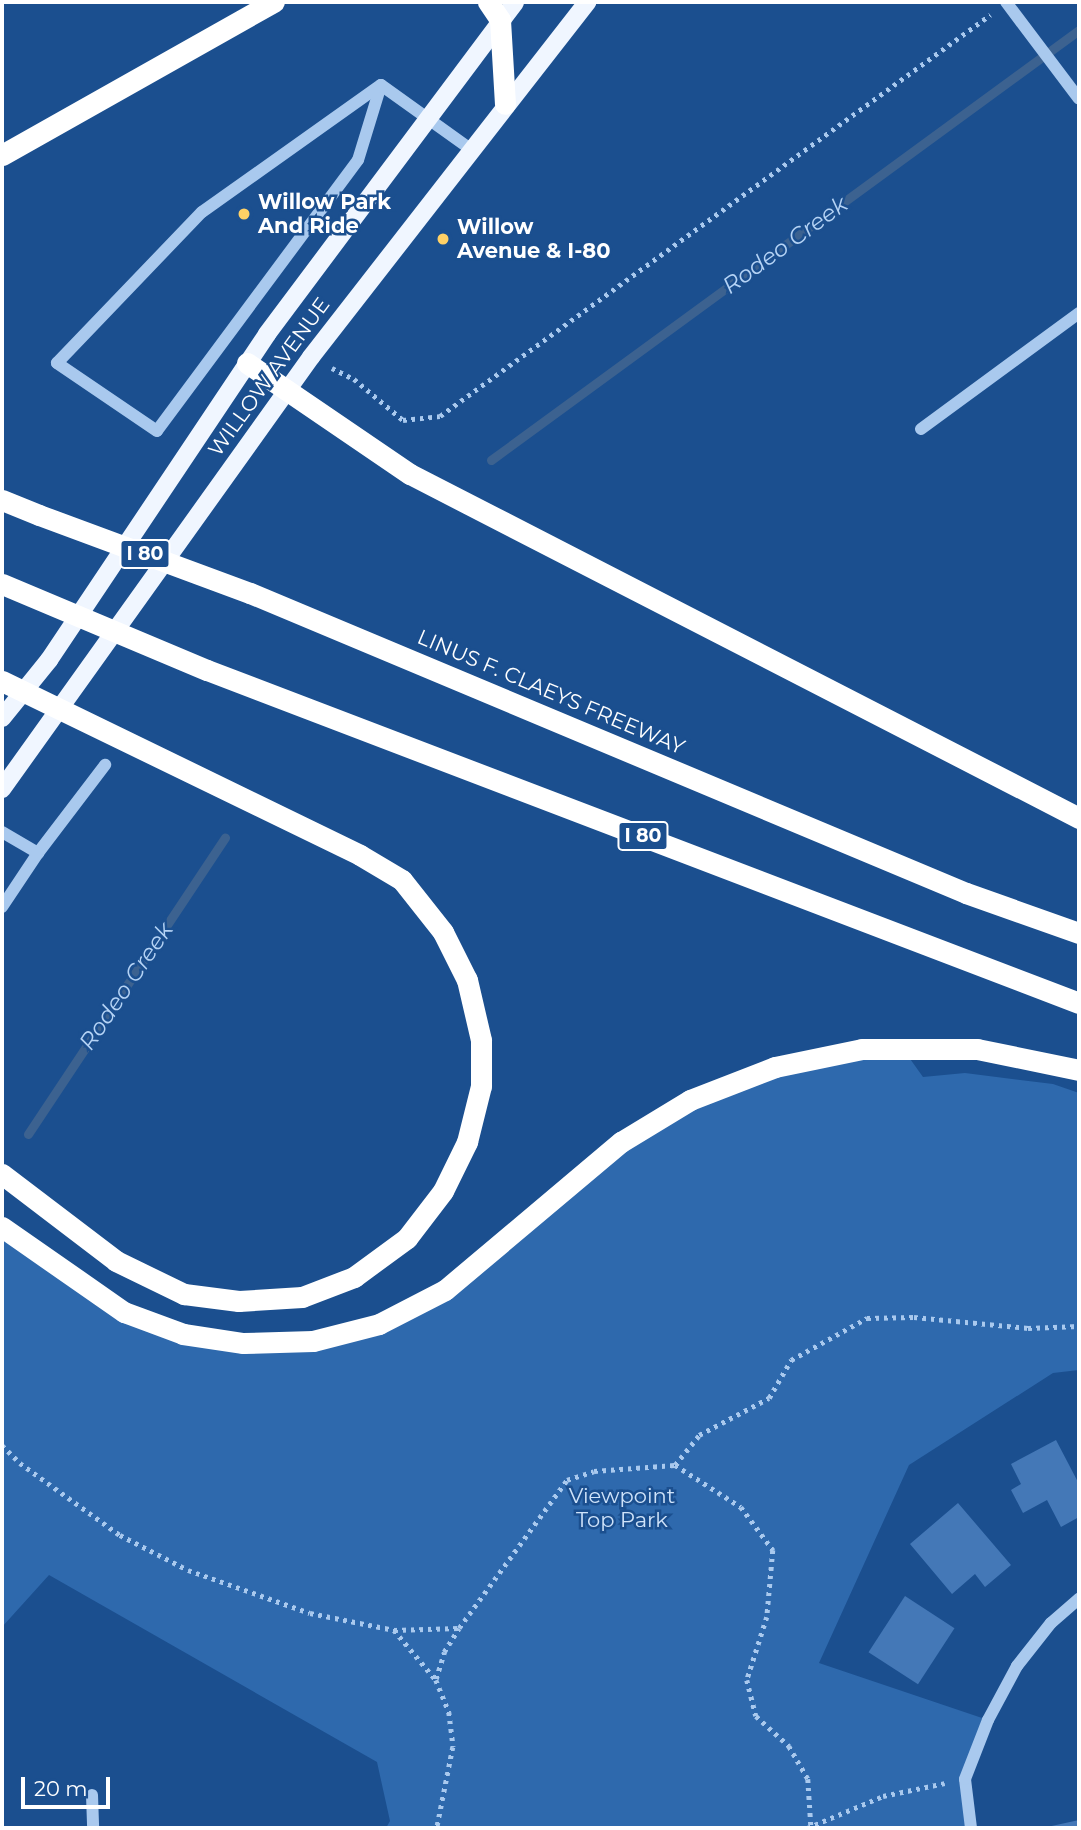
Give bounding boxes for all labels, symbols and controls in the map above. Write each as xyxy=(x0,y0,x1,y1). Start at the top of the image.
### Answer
place label: Willow Park And Ride xyxy=(258,189,391,239)
water label: Rodeo Creek xyxy=(717,190,853,300)
marker: Willow Park And Ride xyxy=(236,206,252,222)
place label: Willow Avenue & I-80 xyxy=(457,214,610,264)
marker: Willow Avenue & I-80 xyxy=(435,231,451,247)
street label: WILLOW AVENUE xyxy=(203,293,335,461)
road number: I 80 xyxy=(119,538,171,569)
street label: LINUS F. CLAEYS FREEWAY xyxy=(414,624,688,760)
road number: I 80 xyxy=(617,820,669,852)
water label: Rodeo Creek xyxy=(73,917,179,1055)
park label: Viewpoint Top Park xyxy=(569,1483,675,1533)
scale bar xyxy=(24,1764,114,1808)
text: 20 m xyxy=(34,1776,88,1801)

